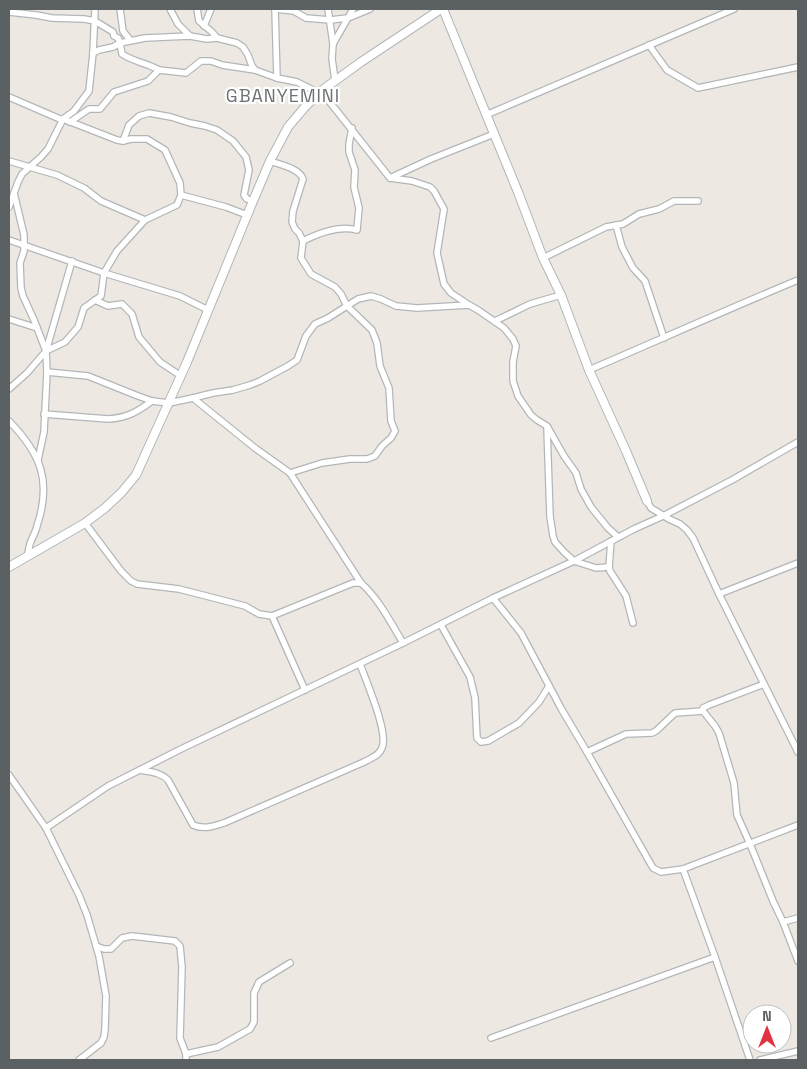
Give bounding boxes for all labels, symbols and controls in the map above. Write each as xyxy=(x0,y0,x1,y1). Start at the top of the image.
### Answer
district label: GBANYEMINI xyxy=(226,84,340,107)
north arrow xyxy=(742,1004,792,1054)
text: N xyxy=(762,1007,772,1025)

